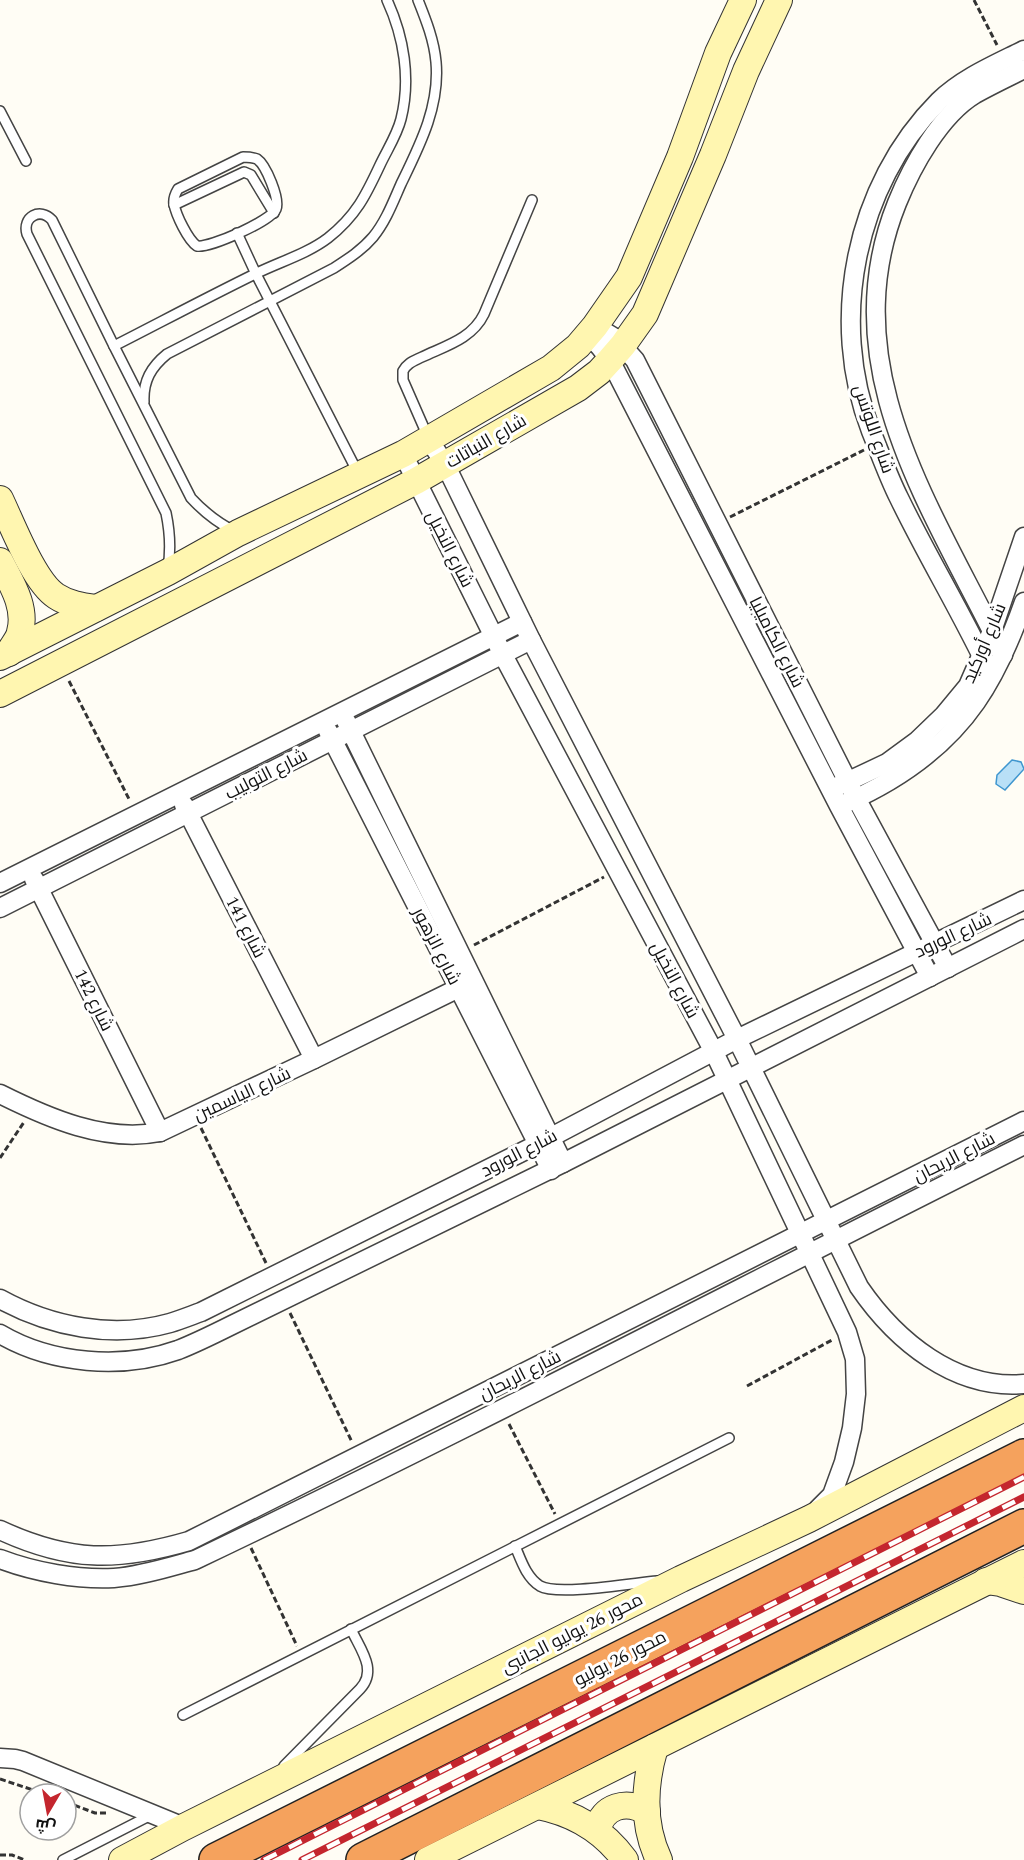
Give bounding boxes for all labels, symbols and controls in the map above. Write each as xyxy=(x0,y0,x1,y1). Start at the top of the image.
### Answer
street label: شارع اللوتس xyxy=(846,381,901,477)
street label: شارع النباتات xyxy=(441,407,532,475)
street label: شارع النخيل xyxy=(419,506,480,592)
street label: شارع الكاميليا xyxy=(742,592,811,693)
street label: شارع أوركيد xyxy=(955,599,1013,688)
street label: شارع التوليب xyxy=(220,742,312,807)
street label: شارع 141 xyxy=(218,892,273,963)
street label: شارع الزهور xyxy=(405,902,468,990)
street label: شارع الورود xyxy=(910,906,996,965)
street label: شارع النخيل xyxy=(643,937,706,1023)
street label: شارع 142 xyxy=(67,964,120,1036)
street label: شارع الياسمين xyxy=(189,1060,295,1129)
street label: شارع الورود xyxy=(476,1123,562,1184)
street label: شارع الريحان xyxy=(908,1125,1000,1190)
street label: شارع الريحان xyxy=(474,1343,566,1408)
street label: محور 26 يوليو الجانبى xyxy=(498,1588,646,1678)
street label: محور 26 يوليو xyxy=(570,1626,670,1690)
north arrow xyxy=(18,1782,78,1842)
text: ش xyxy=(33,1812,58,1839)

